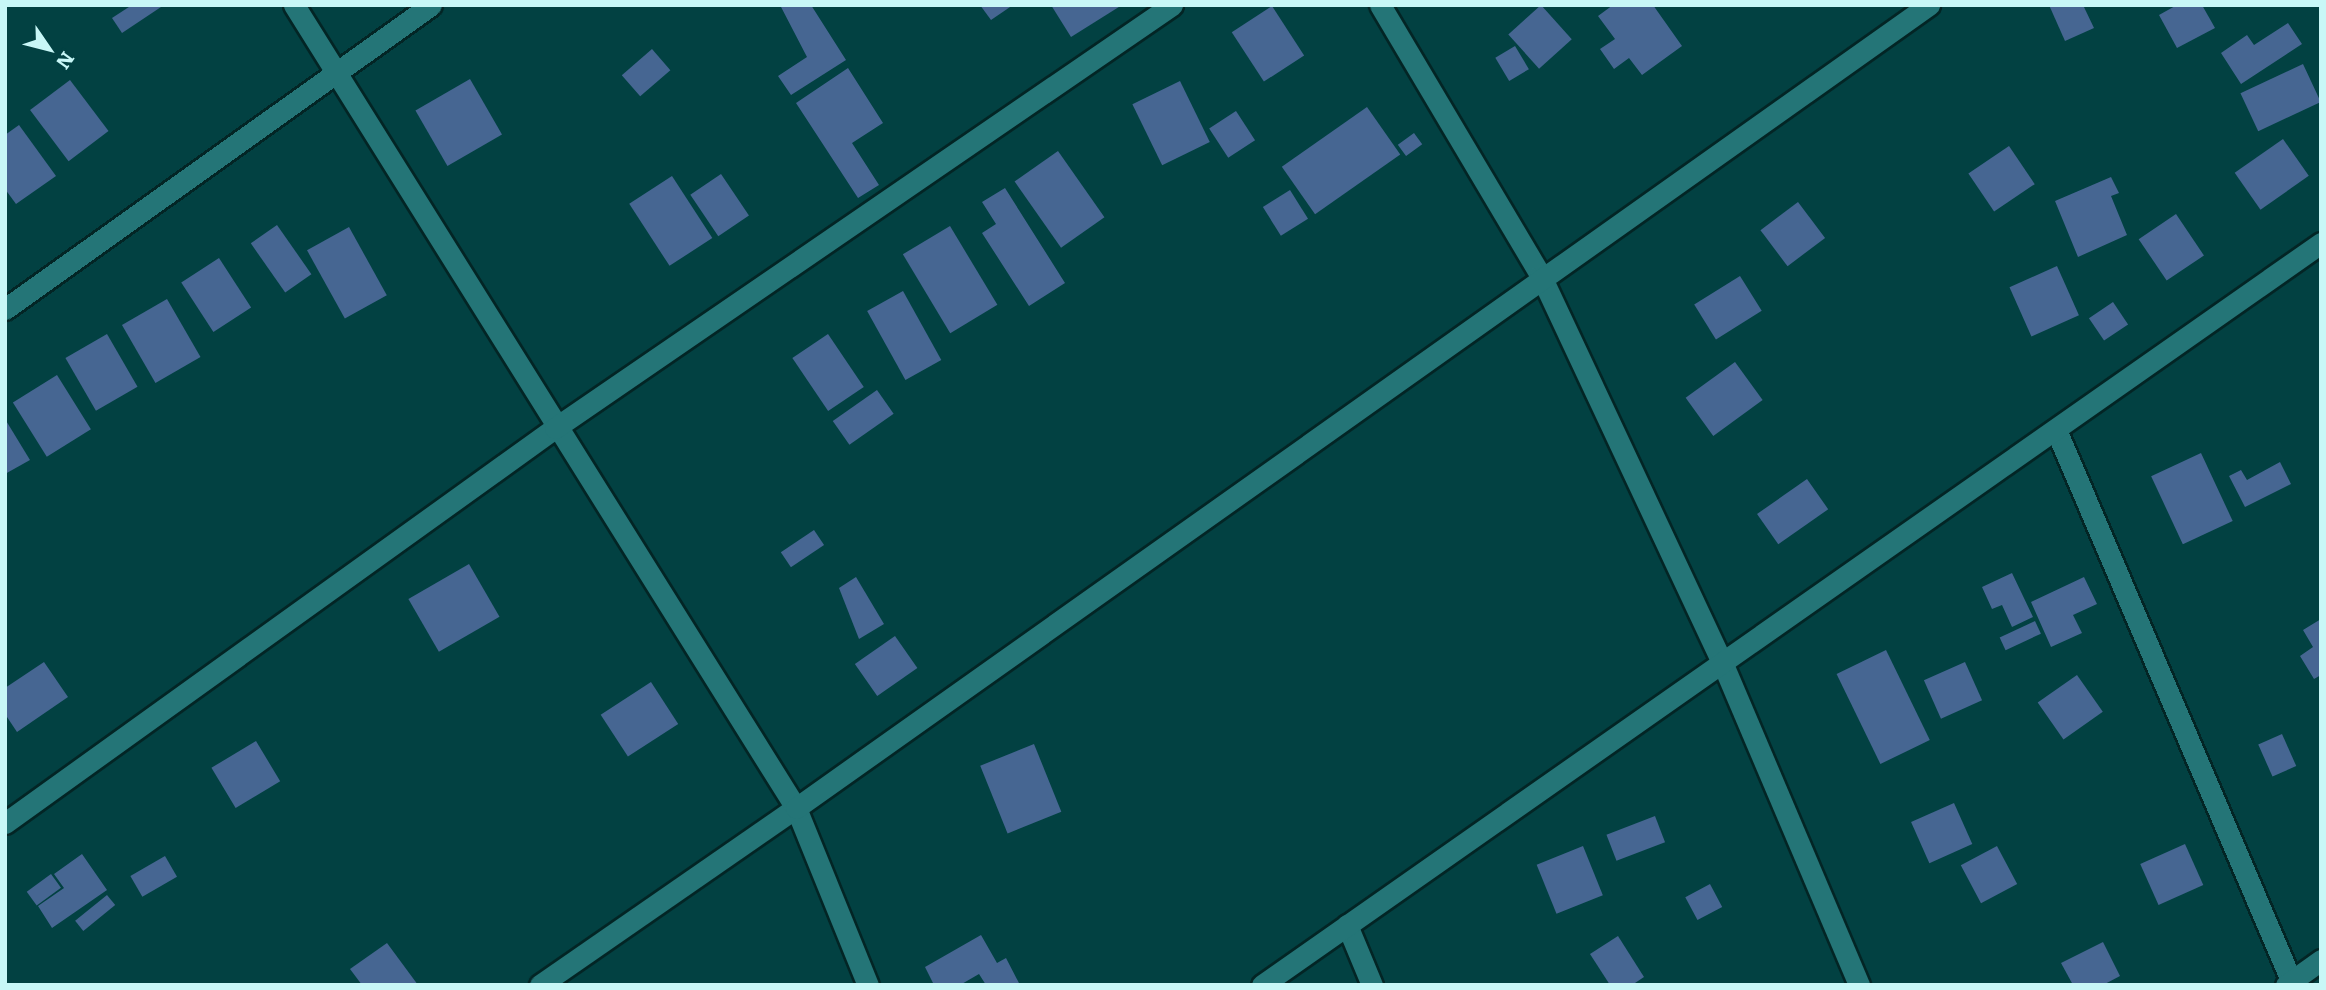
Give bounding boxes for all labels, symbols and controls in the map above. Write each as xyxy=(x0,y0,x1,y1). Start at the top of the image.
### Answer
north arrow xyxy=(14,14,84,84)
text: N xyxy=(50,46,82,76)

